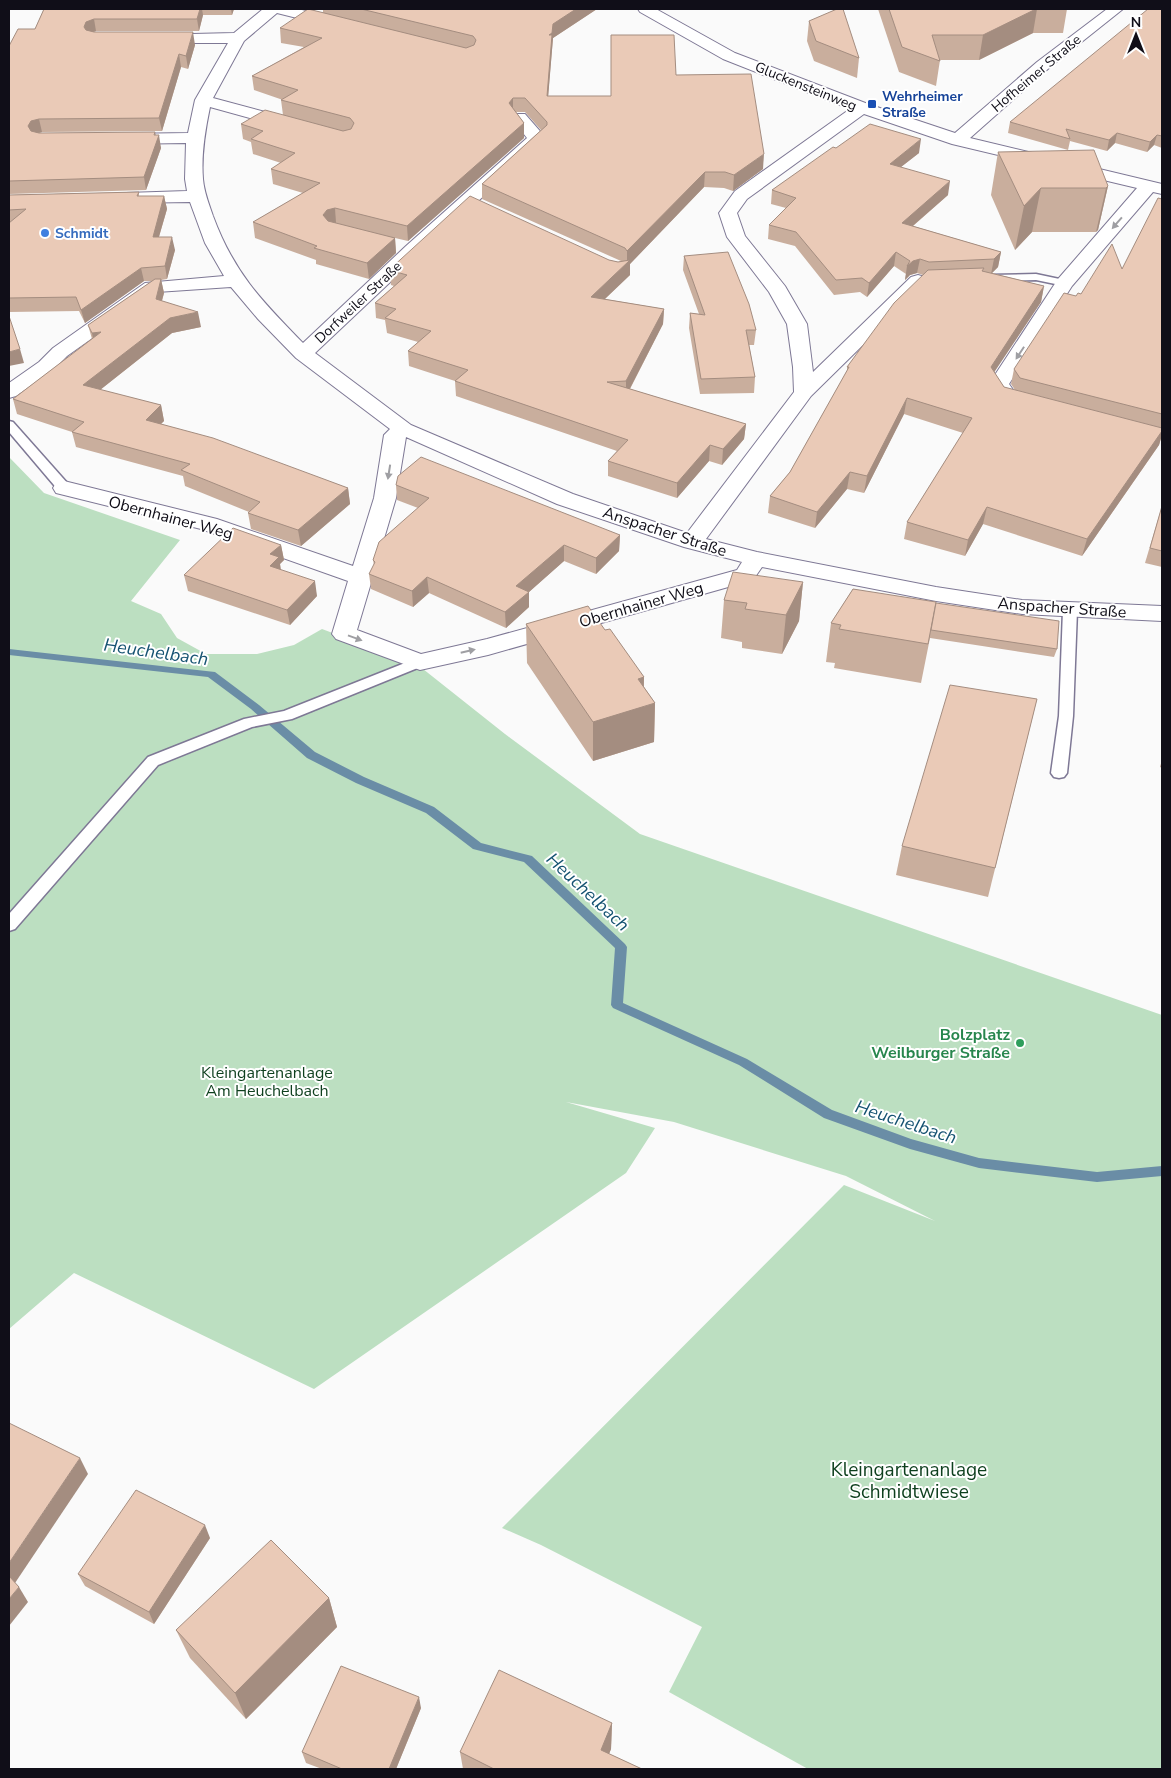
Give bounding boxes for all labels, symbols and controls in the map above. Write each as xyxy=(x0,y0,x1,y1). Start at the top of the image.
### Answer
north arrow xyxy=(1111,10,1161,60)
text: N xyxy=(1131,13,1141,32)
street label: Hofheimer Straße xyxy=(987,30,1085,117)
street label: Gluckensteinweg xyxy=(752,57,860,116)
place label: Wehrheimer Straße xyxy=(882,87,963,122)
marker: Wehrheimer Straße xyxy=(866,98,878,110)
one-way arrow xyxy=(1111,217,1123,229)
place label: Schmidt xyxy=(55,224,109,243)
marker: Schmidt xyxy=(39,227,51,239)
street label: Dorfweiler Straße xyxy=(311,257,406,348)
one-way arrow xyxy=(1015,346,1024,360)
one-way arrow xyxy=(385,465,393,481)
street label: Obernhainer Weg xyxy=(106,491,236,545)
street label: Anspacher Straße xyxy=(600,502,729,562)
street label: Obernhainer Weg xyxy=(577,577,706,633)
street label: Anspacher Straße xyxy=(997,593,1127,623)
water label: Heuchelbach xyxy=(102,633,210,671)
one-way arrow xyxy=(348,635,363,642)
one-way arrow xyxy=(460,647,476,655)
water label: Heuchelbach xyxy=(541,847,635,937)
place label: Bolzplatz Weilburger Straße xyxy=(871,1024,1010,1064)
marker: Bolzplatz Weilburger Straße xyxy=(1014,1037,1026,1049)
park label: Kleingartenanlage Am Heuchelbach xyxy=(201,1062,333,1102)
water label: Heuchelbach xyxy=(852,1094,960,1150)
park label: Kleingartenanlage Schmidtwiese xyxy=(831,1457,987,1505)

